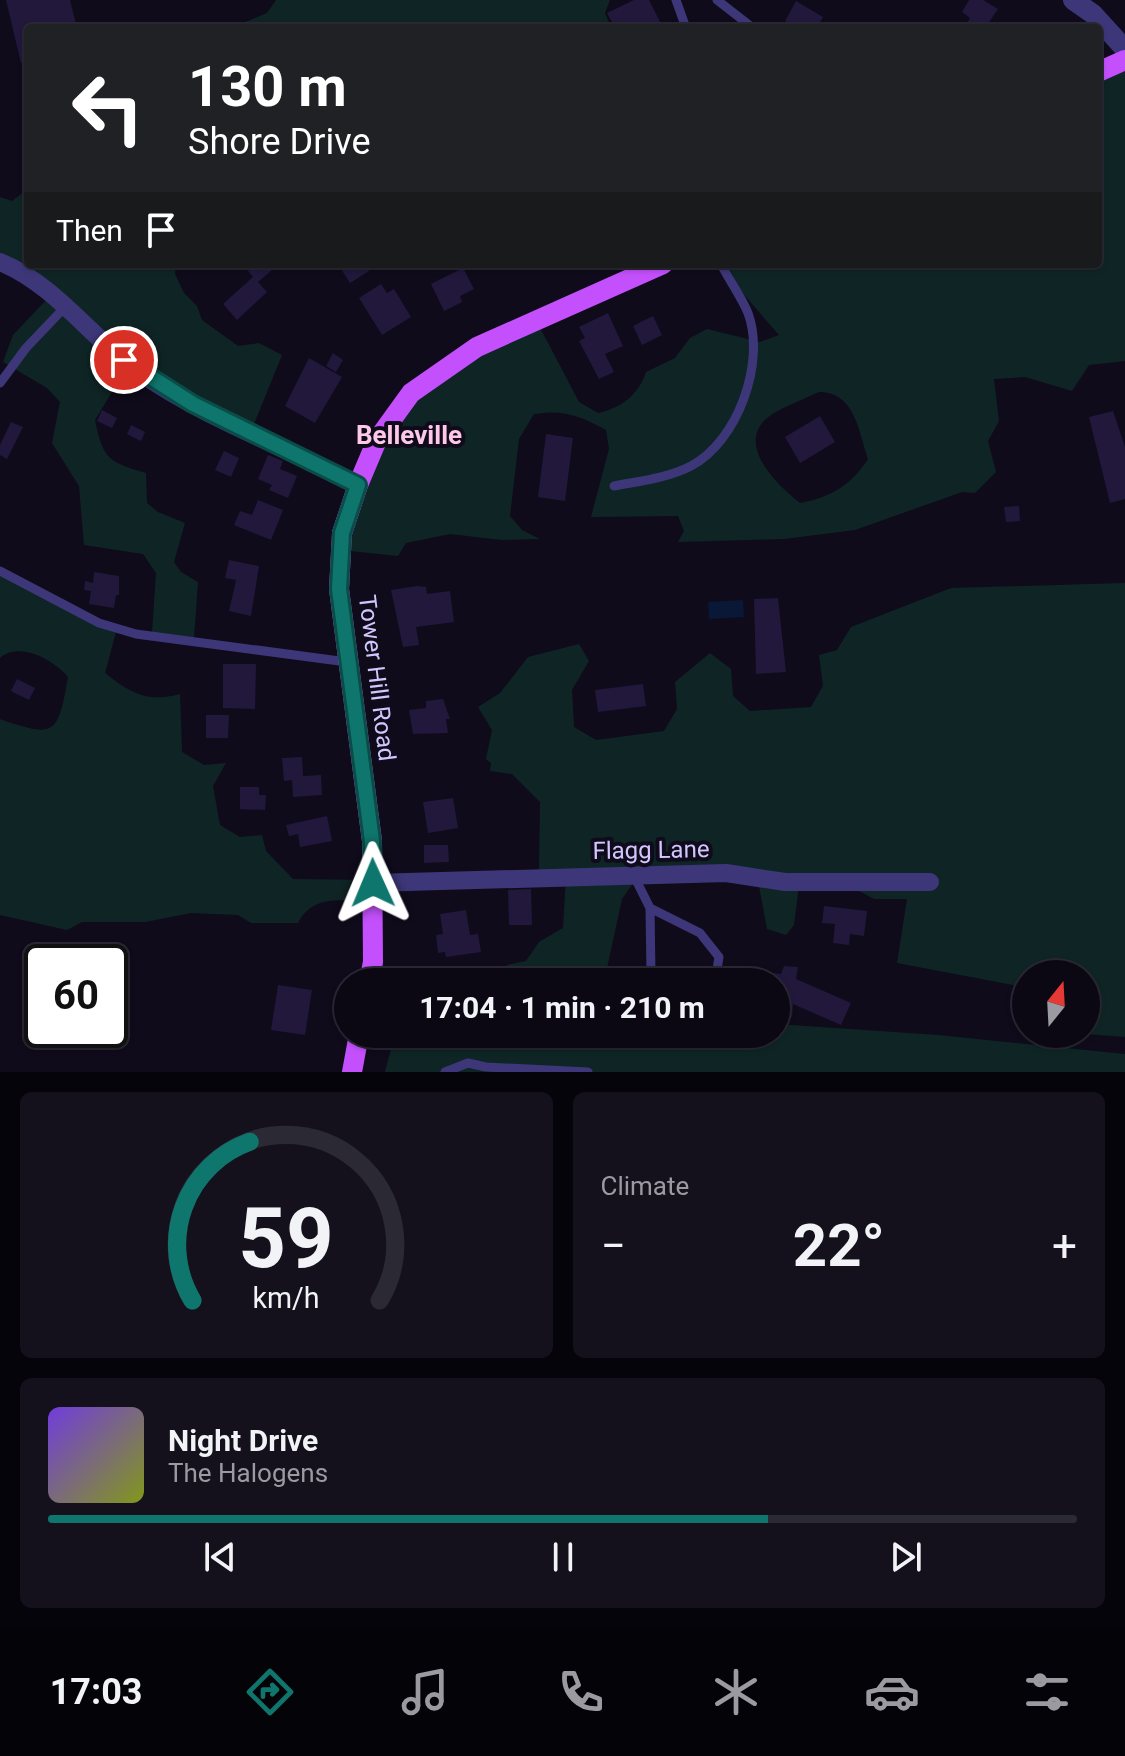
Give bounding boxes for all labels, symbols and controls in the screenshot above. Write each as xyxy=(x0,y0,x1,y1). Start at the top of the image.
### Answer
text: 130 m xyxy=(188,54,347,120)
icon: left xyxy=(56,56,160,160)
text: Shore Drive xyxy=(188,121,371,163)
icon: arrive xyxy=(139,208,183,252)
text: Then xyxy=(56,213,123,248)
pin xyxy=(90,326,158,394)
icon: arrive xyxy=(102,338,146,382)
district label: Belleville xyxy=(356,420,462,450)
street label: Tower Hill Road xyxy=(353,593,401,763)
street label: Flagg Lane xyxy=(592,835,710,865)
position arrow xyxy=(331,841,415,925)
speed limit sign: 60 xyxy=(24,944,128,1048)
north arrow xyxy=(1012,960,1100,1048)
map controls xyxy=(1012,960,1100,1048)
text: 17:04 · 1 min · 210 m xyxy=(419,990,705,1025)
text: Climate xyxy=(601,1171,689,1201)
text: 59 xyxy=(239,1190,334,1287)
text: 22° xyxy=(793,1210,885,1281)
text: − xyxy=(601,1220,626,1272)
text: + xyxy=(1052,1220,1077,1272)
text: km/h xyxy=(253,1281,320,1315)
text: Night Drive xyxy=(168,1423,318,1458)
text: The Halogens xyxy=(168,1458,328,1488)
icon: previous xyxy=(198,1535,242,1579)
icon: pause xyxy=(541,1535,585,1579)
icon: next xyxy=(884,1535,928,1579)
icon: directions xyxy=(242,1664,298,1720)
icon: music xyxy=(397,1664,453,1720)
icon: phone xyxy=(553,1664,609,1720)
icon: climate xyxy=(708,1664,764,1720)
icon: car xyxy=(864,1664,920,1720)
icon: filters xyxy=(1019,1664,1075,1720)
text: 17:03 xyxy=(50,1671,142,1713)

